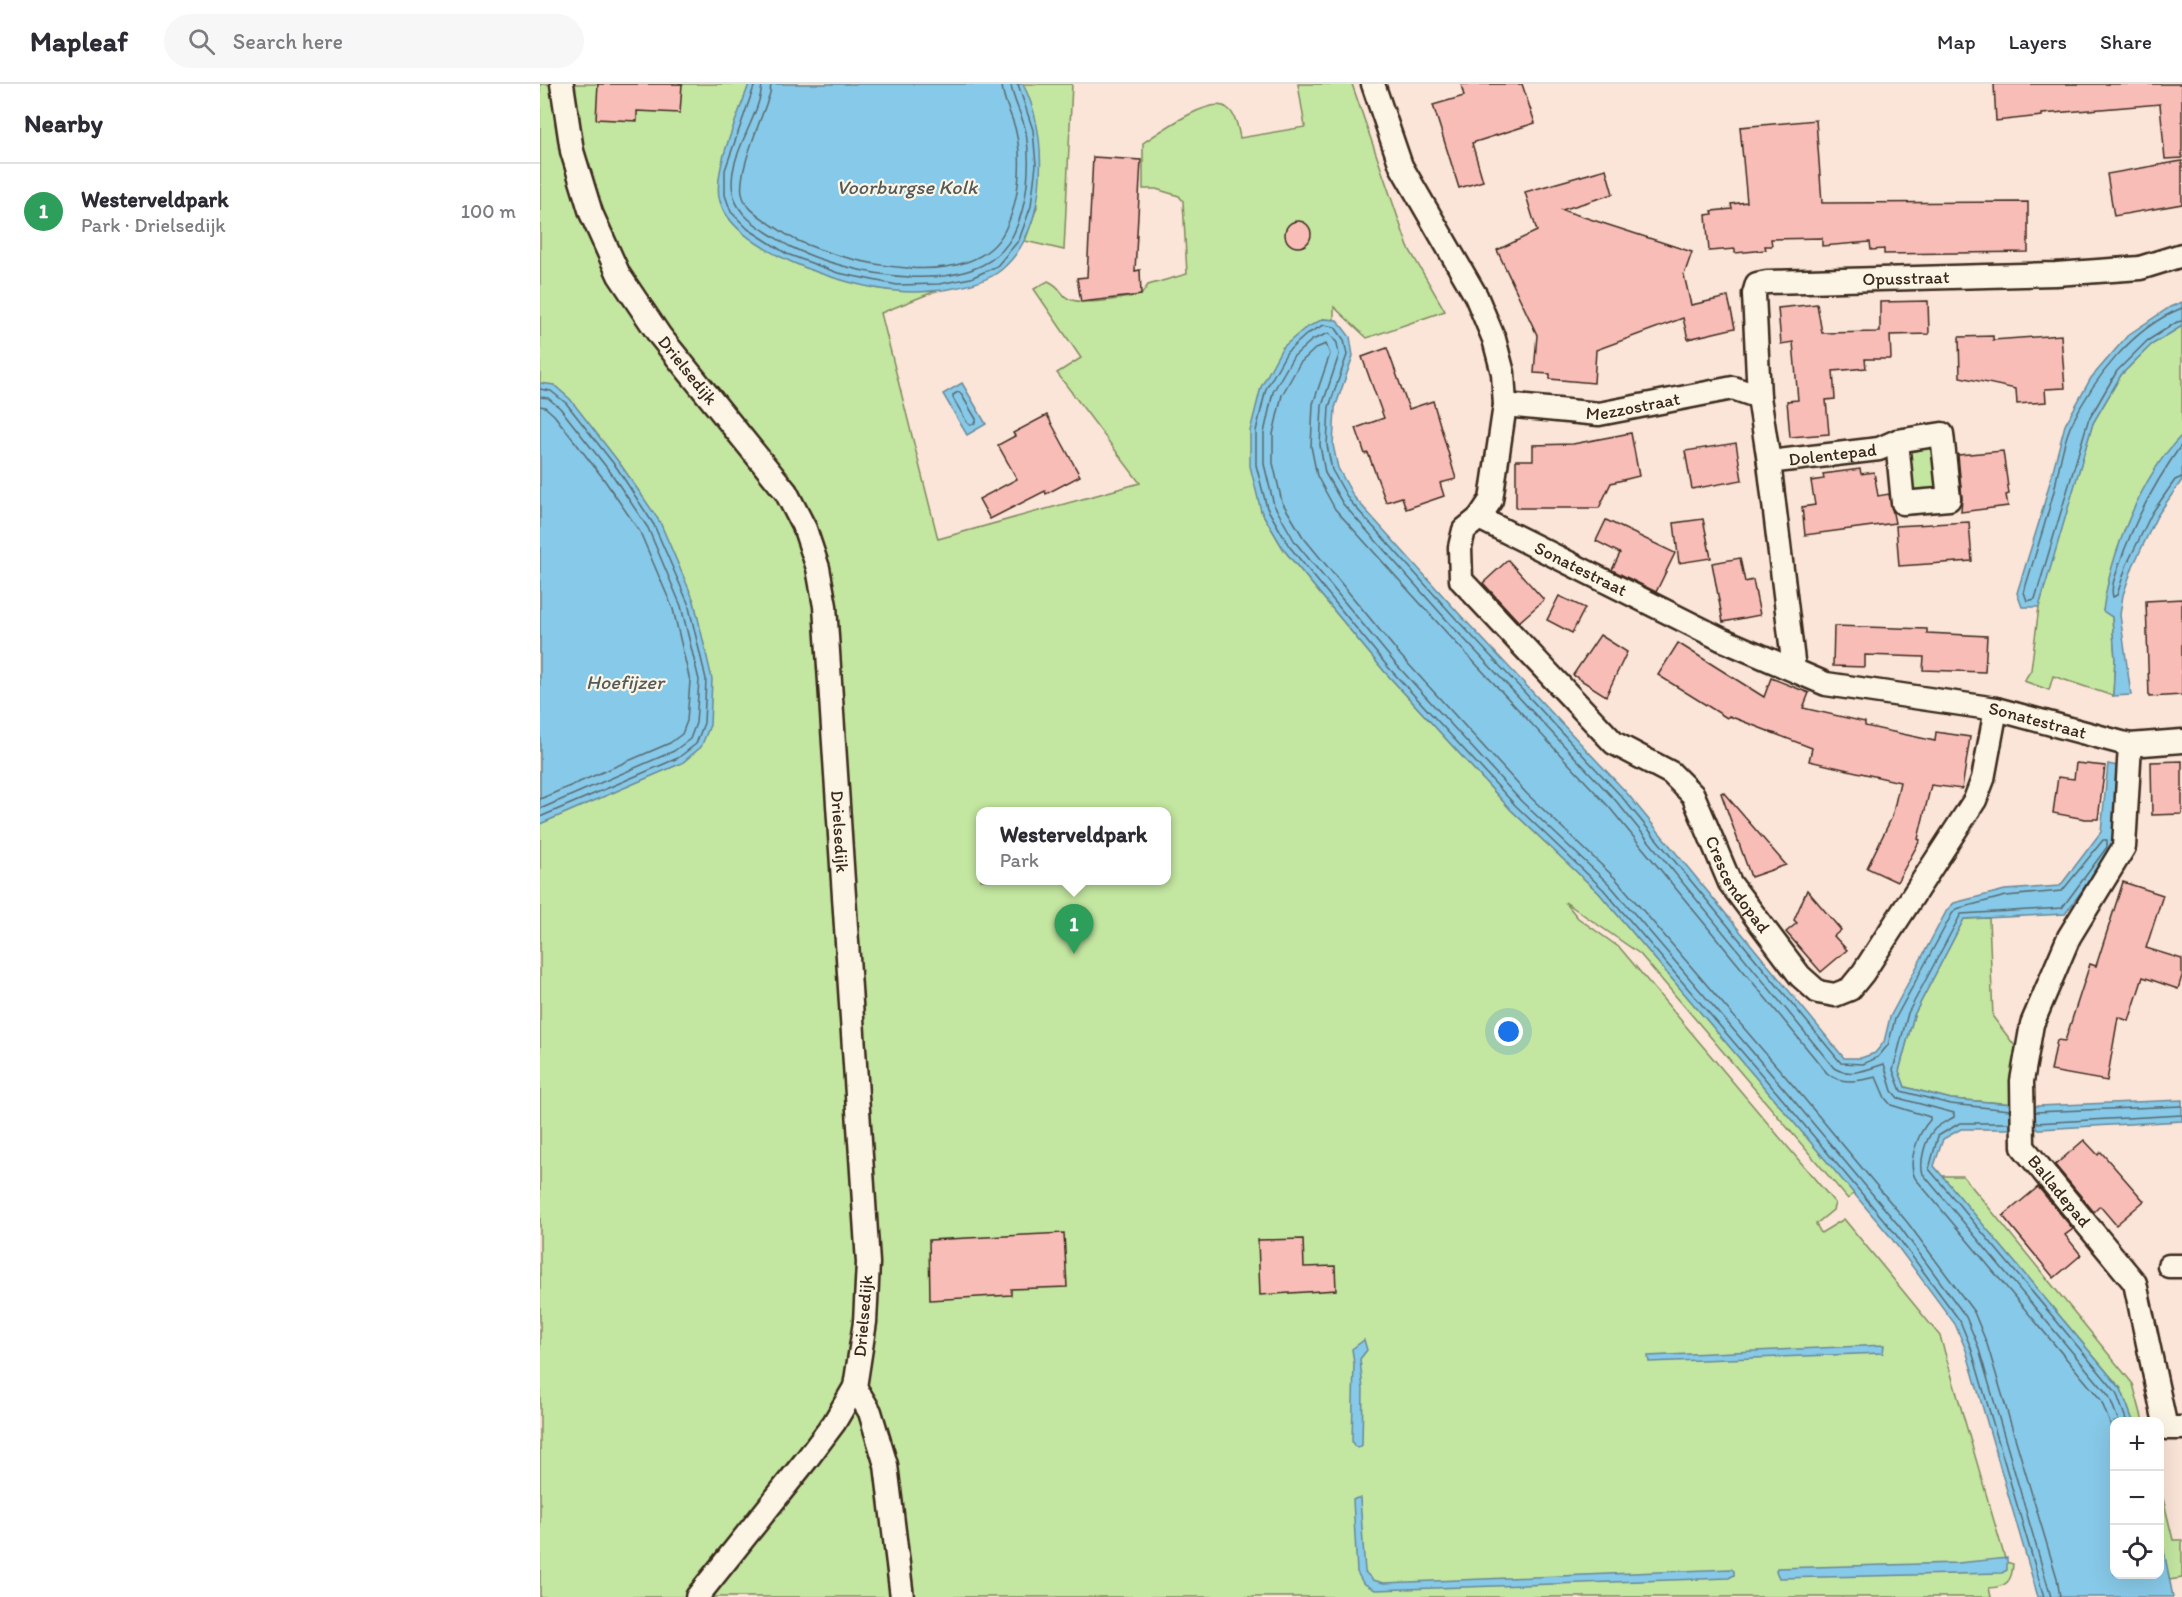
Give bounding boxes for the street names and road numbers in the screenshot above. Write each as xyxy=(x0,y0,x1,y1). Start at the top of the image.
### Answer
street label: Opusstraat xyxy=(1862,266,1950,290)
street label: Drielsedijk xyxy=(653,331,722,410)
street label: Mezzostraat xyxy=(1585,387,1682,425)
street label: Dolentepad xyxy=(1787,438,1878,471)
street label: Sonatestraat xyxy=(1531,537,1631,601)
street label: Sonatestraat xyxy=(1987,697,2089,744)
street label: Drielsedijk xyxy=(826,790,853,874)
street label: Crescendopad xyxy=(1700,832,1775,937)
street label: Balladepad xyxy=(2023,1150,2096,1232)
street label: Drielsedijk xyxy=(848,1273,878,1358)

